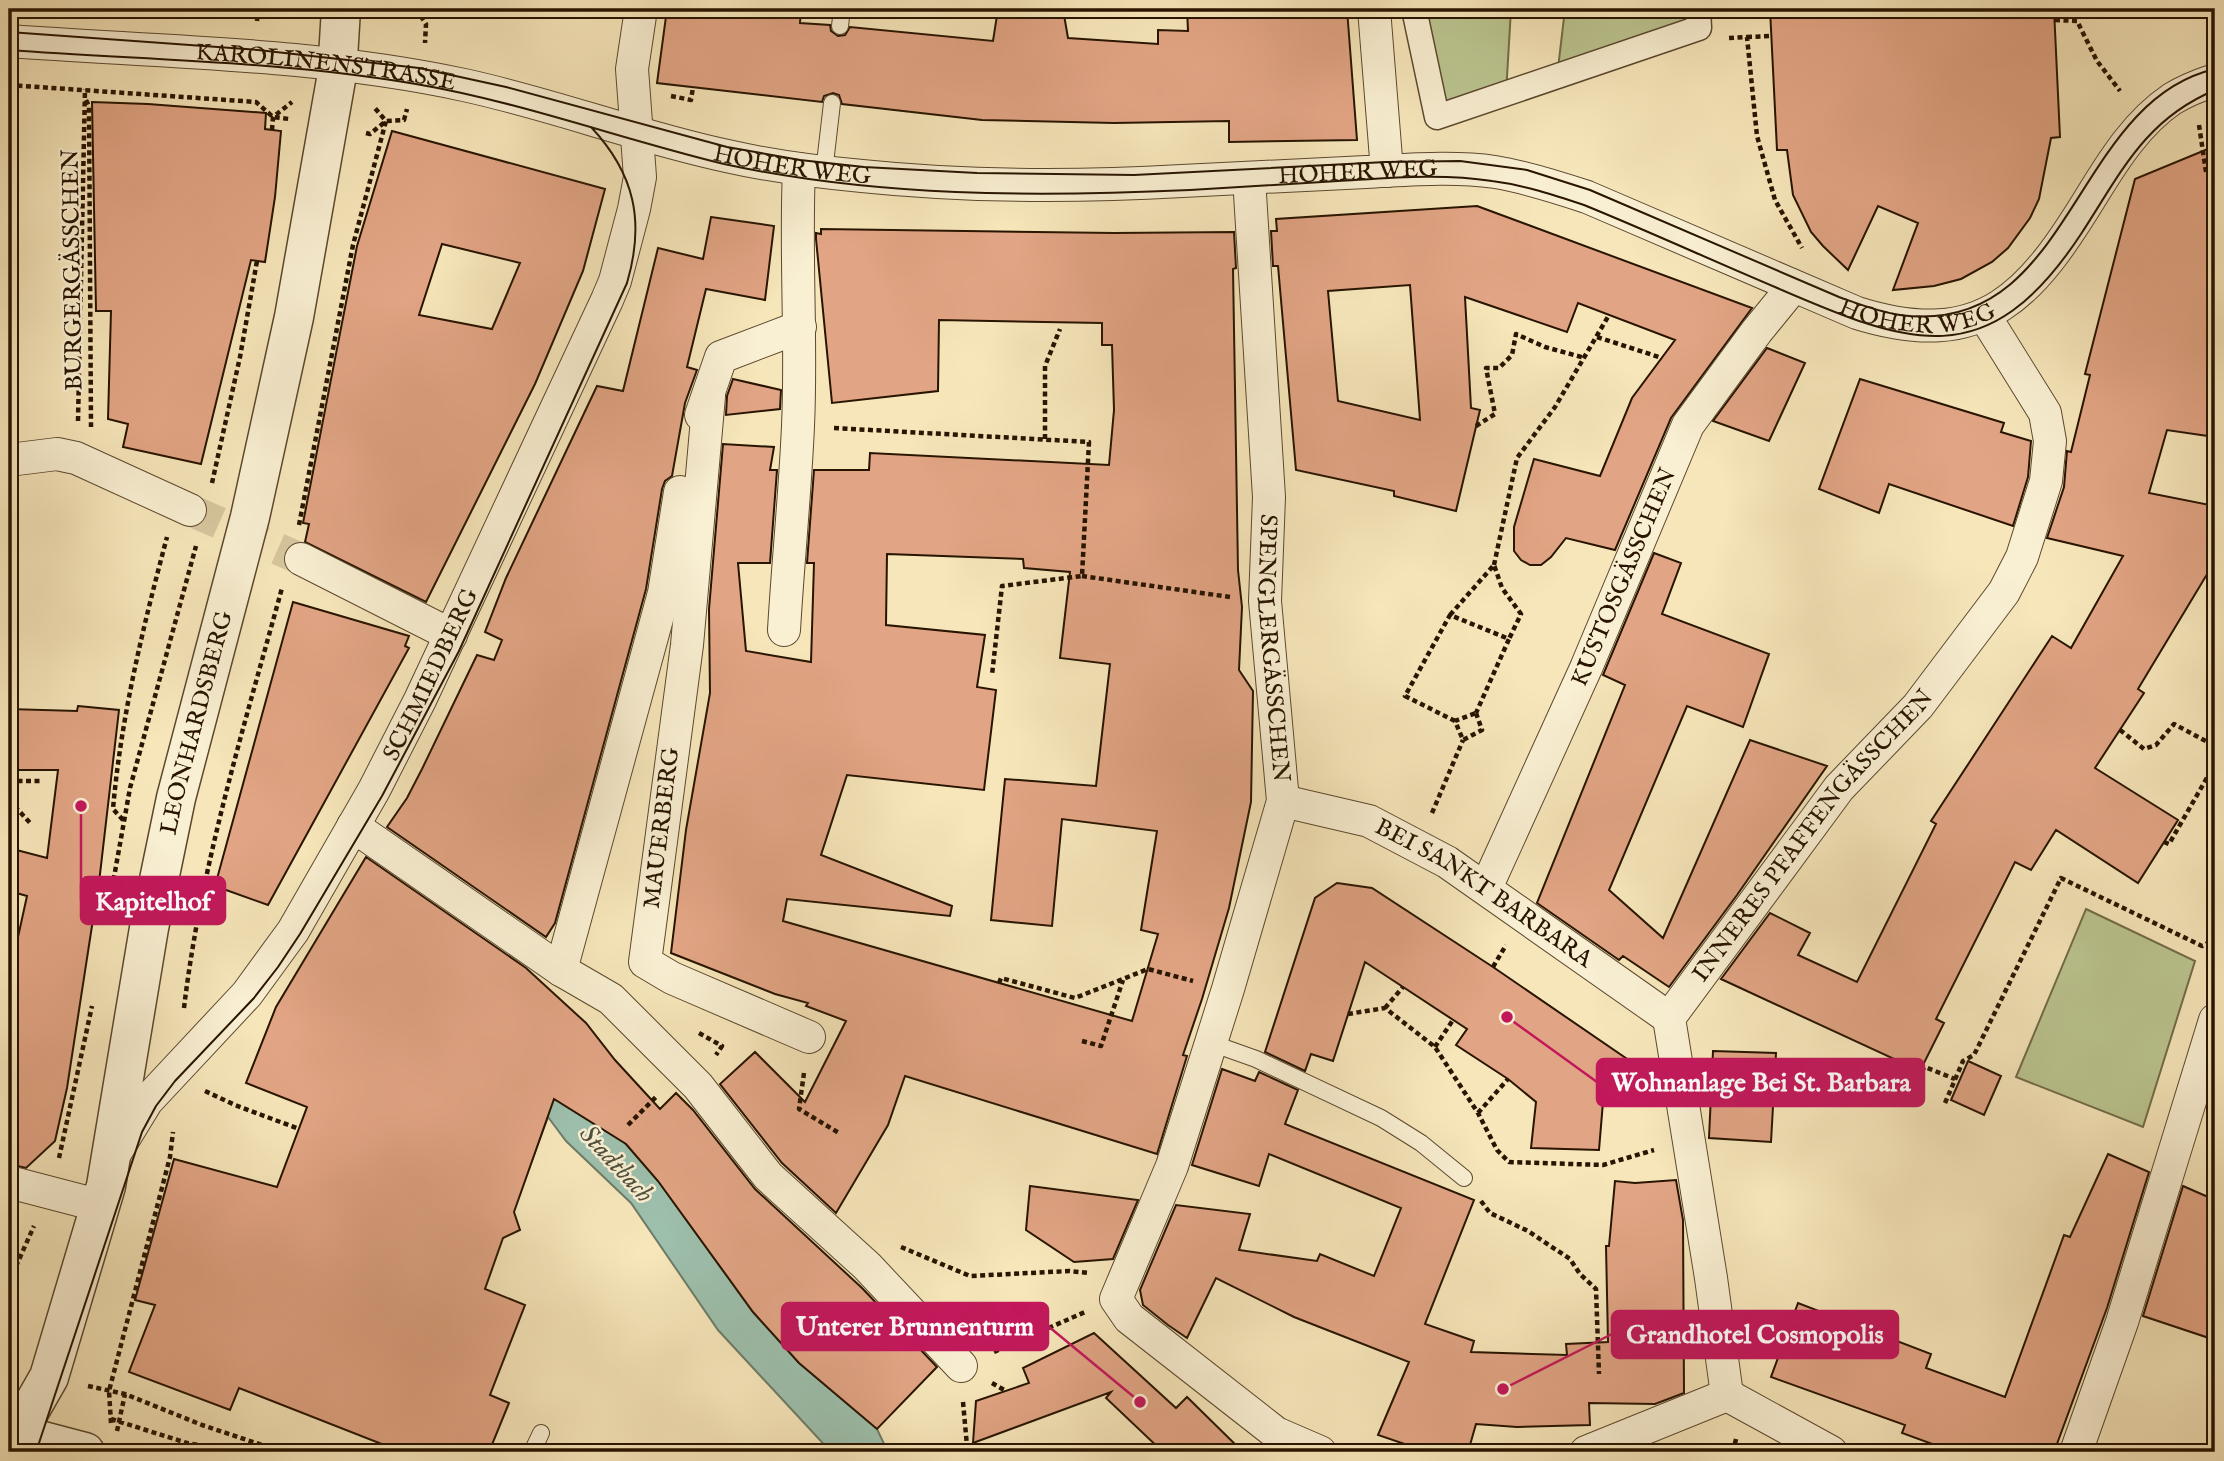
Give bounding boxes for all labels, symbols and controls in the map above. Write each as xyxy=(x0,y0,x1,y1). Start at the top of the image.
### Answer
street label: KAROLINENSTRASSE xyxy=(195,37,459,98)
street label: HOHER WEG xyxy=(710,138,872,192)
street label: BURGERGÄSSCHEN xyxy=(55,149,91,391)
street label: HOHER WEG xyxy=(1278,153,1438,192)
street label: HOHER WEG xyxy=(1834,292,2001,341)
street label: KUSTOSGÄSSCHEN xyxy=(1564,463,1684,691)
street label: SPENGLERGÄSSCHEN xyxy=(1249,513,1297,784)
street label: SCHMIEDBERG xyxy=(376,583,486,766)
street label: LEONHARDSBERG xyxy=(153,608,240,837)
street label: INNERES PFAFFENGÄSSCHEN xyxy=(1685,683,1941,988)
street label: MAUERBERG xyxy=(637,746,687,910)
street label: BEI SANKT BARBARA xyxy=(1369,811,1599,976)
callout: Kapitelhof xyxy=(81,877,225,924)
text: Kapitelhof xyxy=(95,886,216,919)
callout: Wohnanlage Bei St. Barbara xyxy=(1597,1059,1924,1106)
text: Wohnanlage Bei St. Barbara xyxy=(1610,1067,1911,1100)
water label: Stadtbach xyxy=(572,1118,660,1210)
callout: Unterer Brunnenturm xyxy=(782,1303,1048,1350)
text: Unterer Brunnenturm xyxy=(795,1311,1034,1344)
callout: Grandhotel Cosmopolis xyxy=(1612,1311,1898,1358)
text: Grandhotel Cosmopolis xyxy=(1626,1319,1884,1352)

